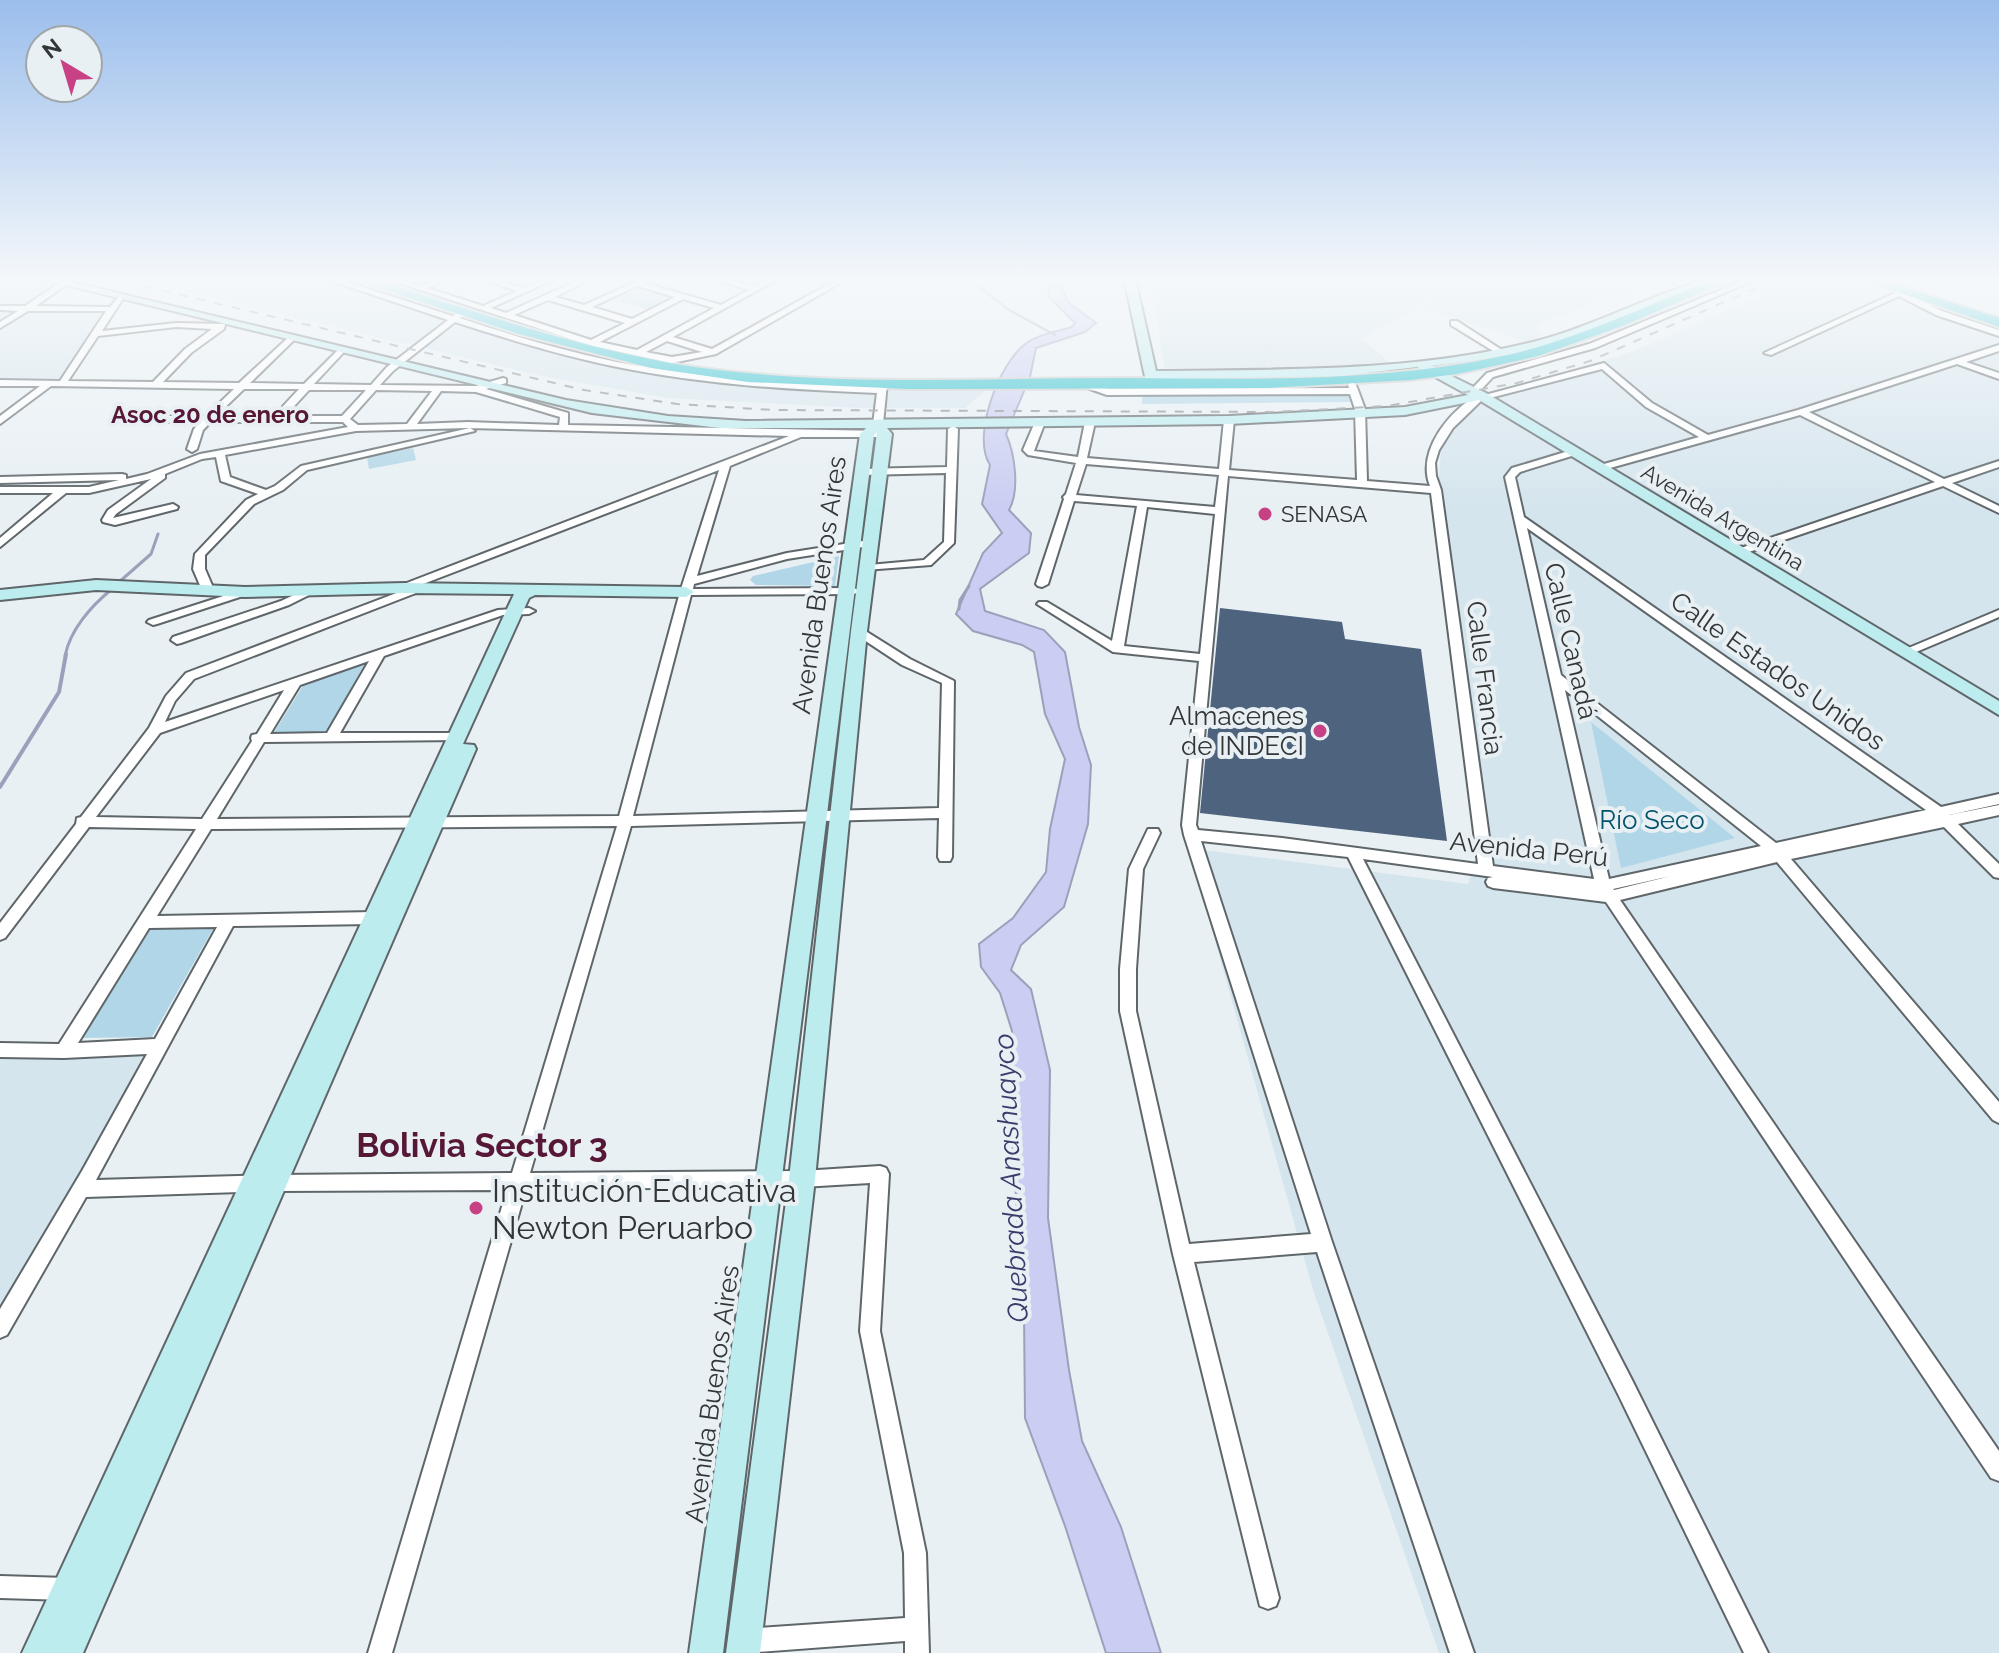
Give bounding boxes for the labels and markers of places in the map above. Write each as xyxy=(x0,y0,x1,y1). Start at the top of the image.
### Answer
place label: SENASA xyxy=(1281,501,1367,527)
marker: SENASA xyxy=(1256,505,1274,523)
place label: Almacenes de INDECI xyxy=(1169,701,1304,761)
marker: Almacenes de INDECI xyxy=(1311,722,1329,740)
place label: Institución Educativa Newton Peruarbo xyxy=(492,1172,796,1246)
marker: Institución Educativa Newton Peruarbo xyxy=(467,1199,485,1217)

